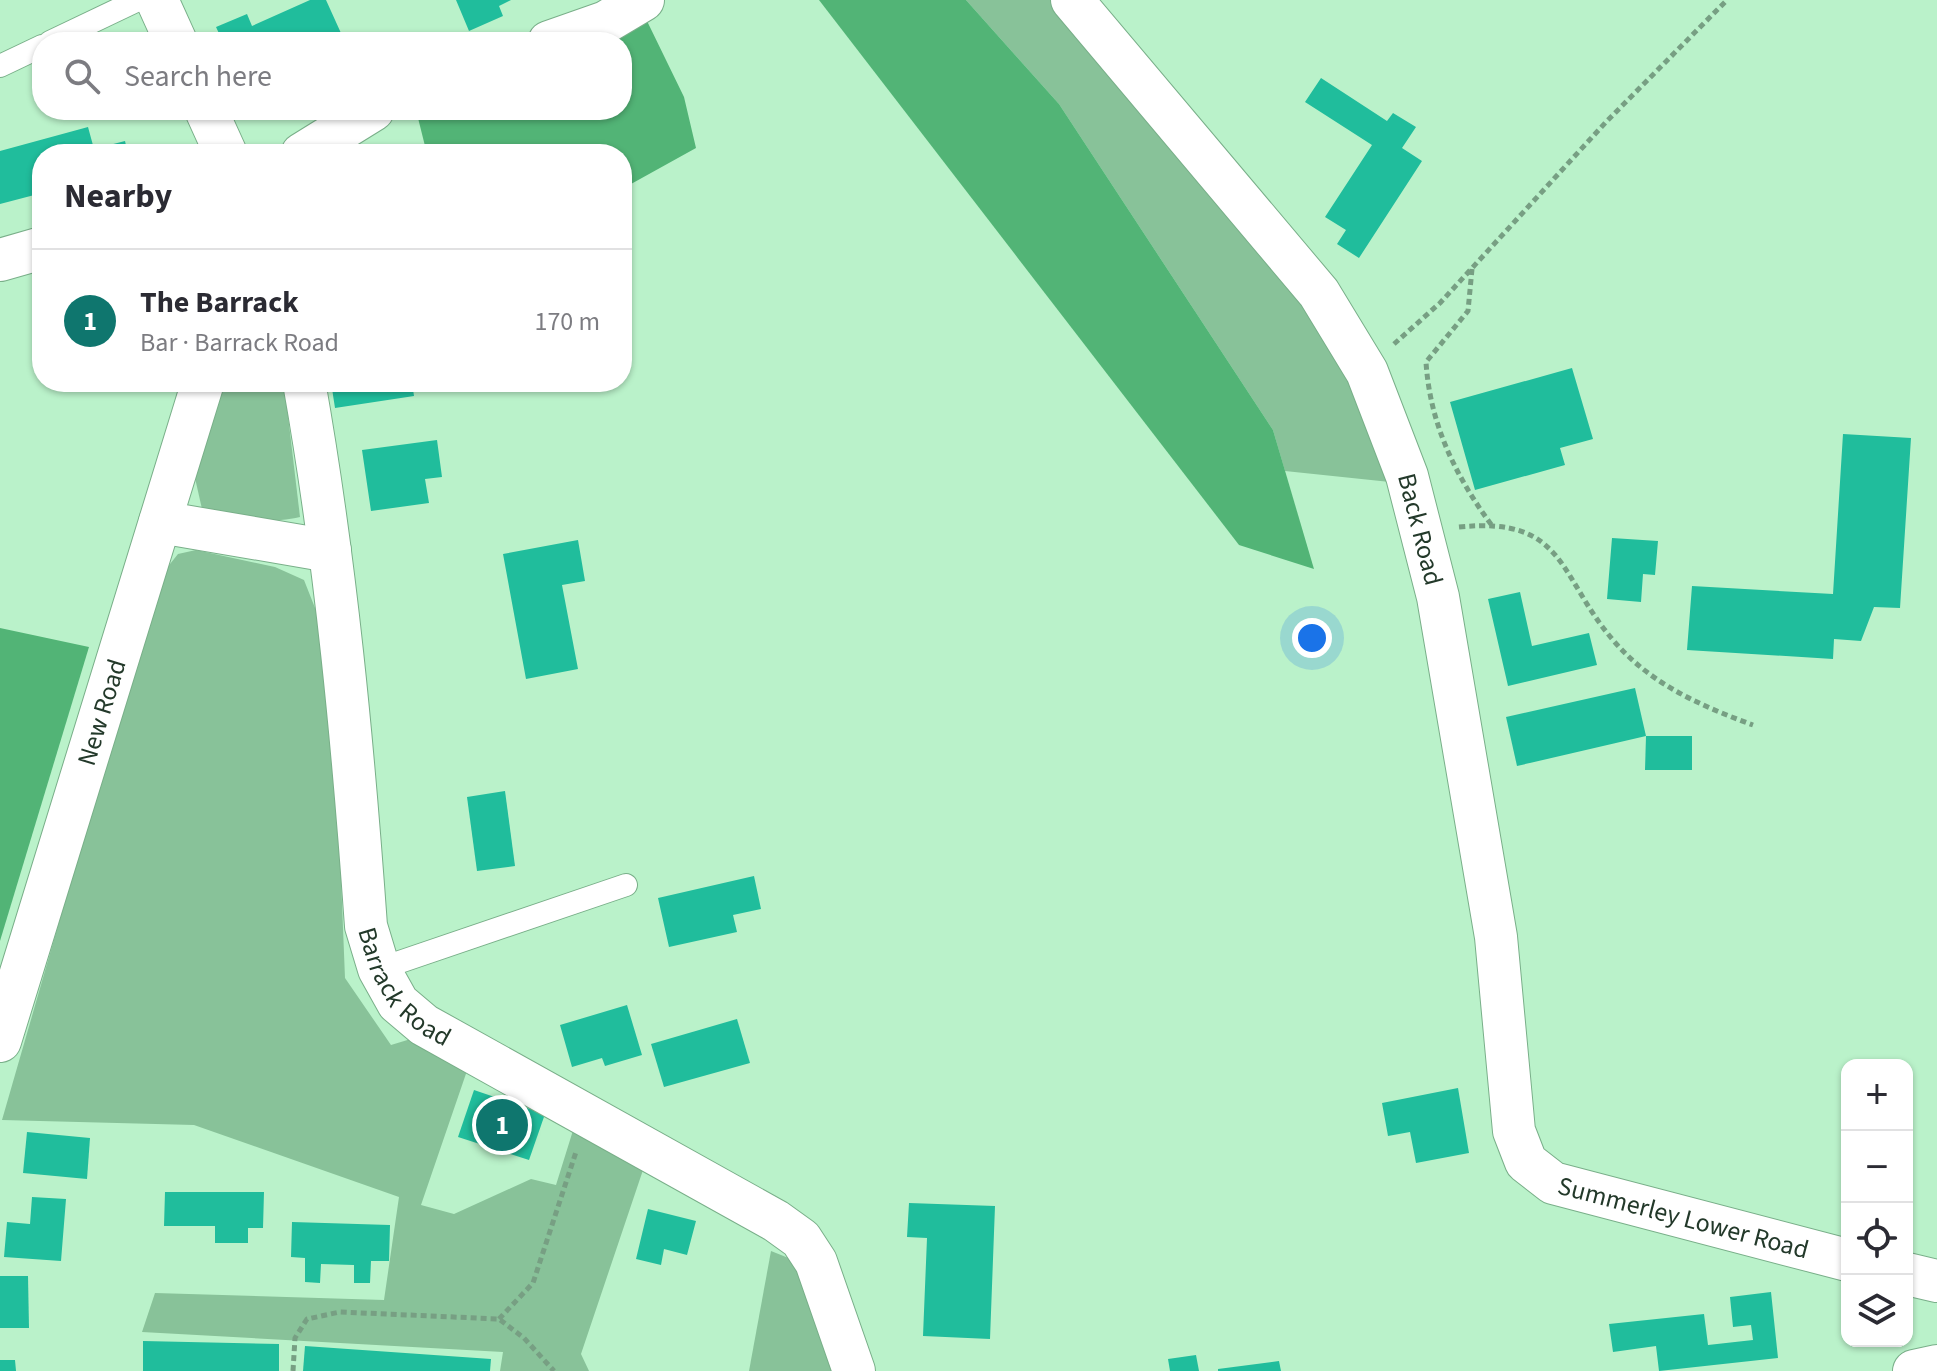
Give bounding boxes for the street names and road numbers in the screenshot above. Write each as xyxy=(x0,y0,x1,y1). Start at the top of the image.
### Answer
street label: Back Road xyxy=(1388,469,1452,589)
street label: New Road xyxy=(68,655,136,770)
street label: Barrack Road xyxy=(348,923,458,1056)
street label: Summerley Lower Road xyxy=(1554,1167,1813,1268)

